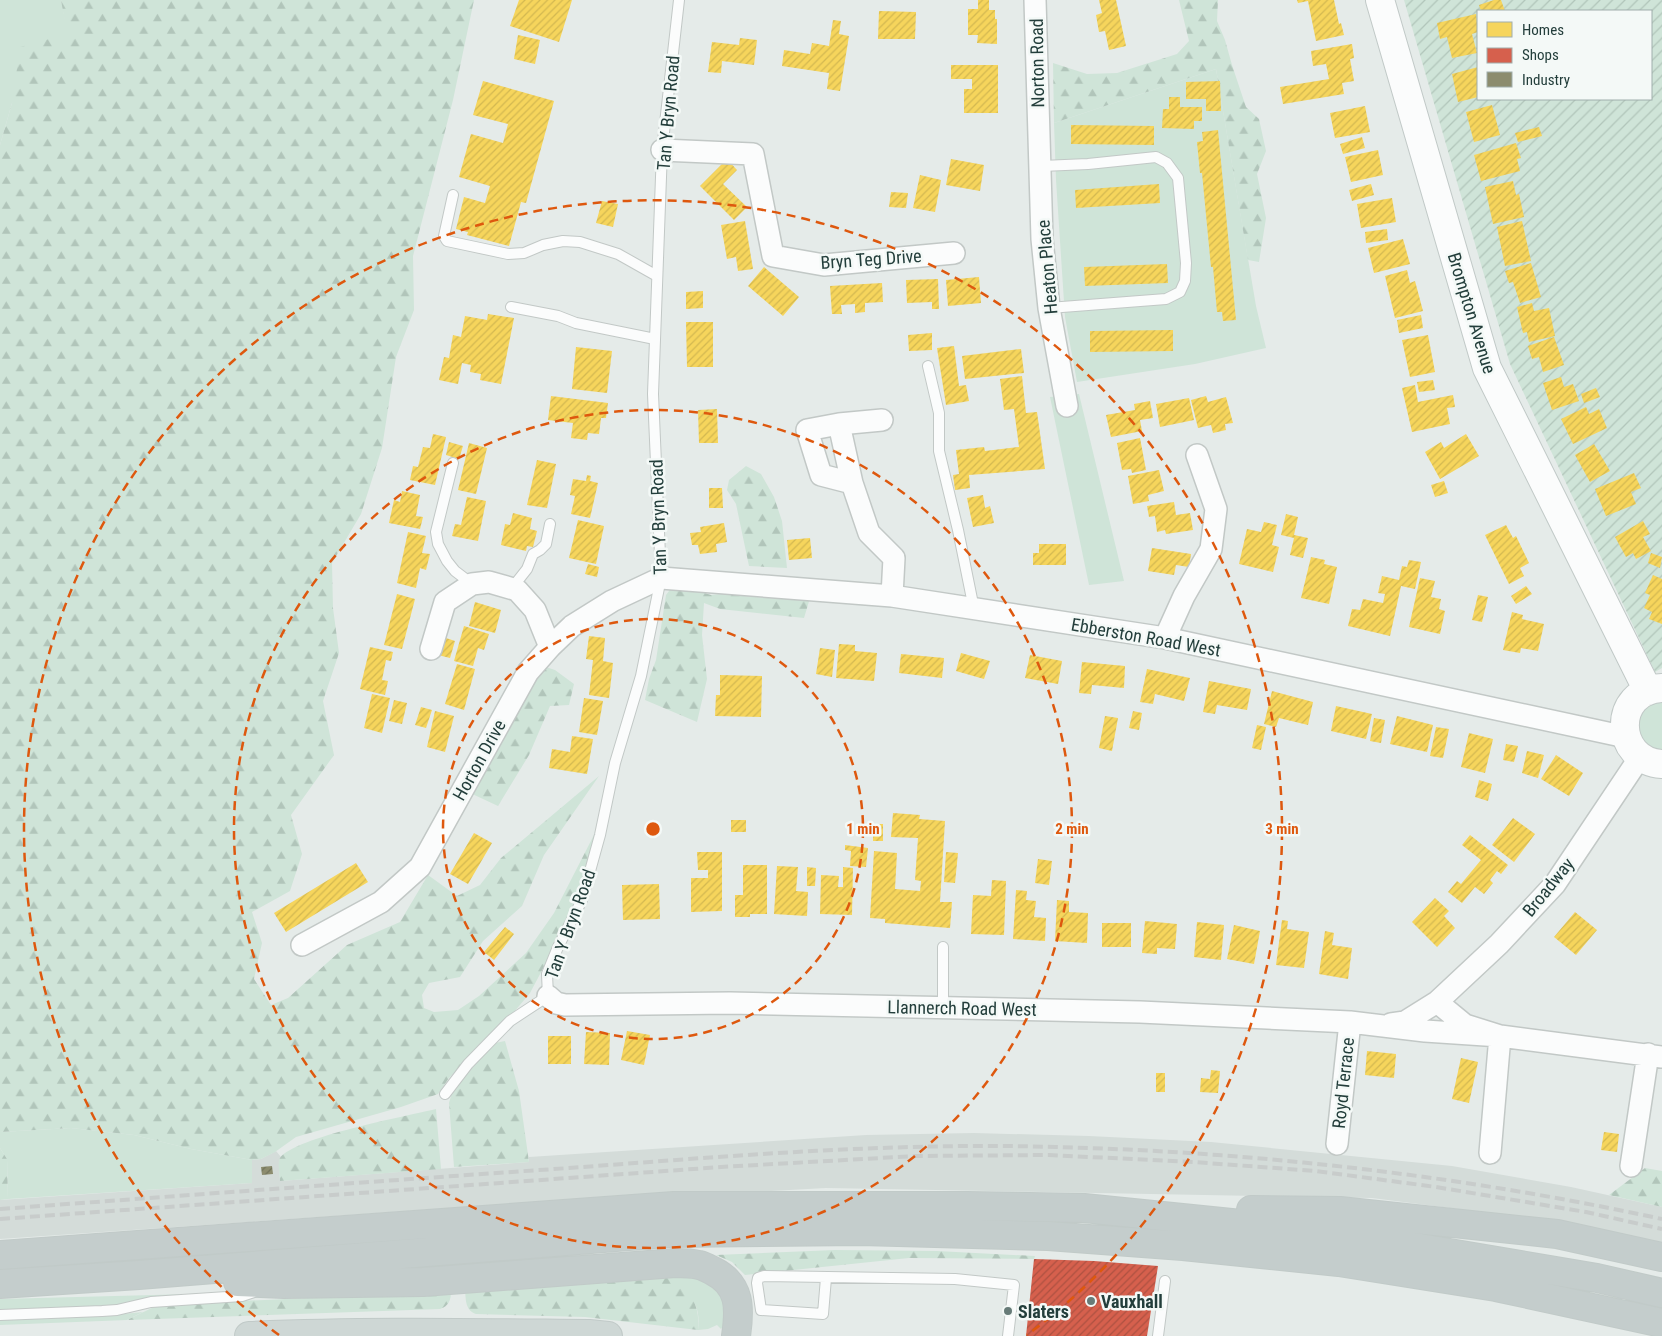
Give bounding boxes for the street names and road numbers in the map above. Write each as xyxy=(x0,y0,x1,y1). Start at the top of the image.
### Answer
street label: Norton Road xyxy=(1026,18,1048,108)
street label: Tan Y Bryn Road xyxy=(653,55,683,171)
street label: Heaton Place xyxy=(1032,219,1062,315)
street label: Bryn Teg Drive xyxy=(820,245,922,273)
street label: Brompton Avenue xyxy=(1444,250,1500,376)
street label: Tan Y Bryn Road xyxy=(645,459,671,575)
street label: Ebberston Road West xyxy=(1070,614,1222,660)
street label: Horton Drive xyxy=(448,716,510,804)
street label: Broadway xyxy=(1518,853,1578,921)
street label: Tan Y Bryn Road xyxy=(540,866,600,982)
street label: Llannerch Road West xyxy=(887,996,1037,1020)
street label: Royd Terrace xyxy=(1328,1036,1358,1130)

